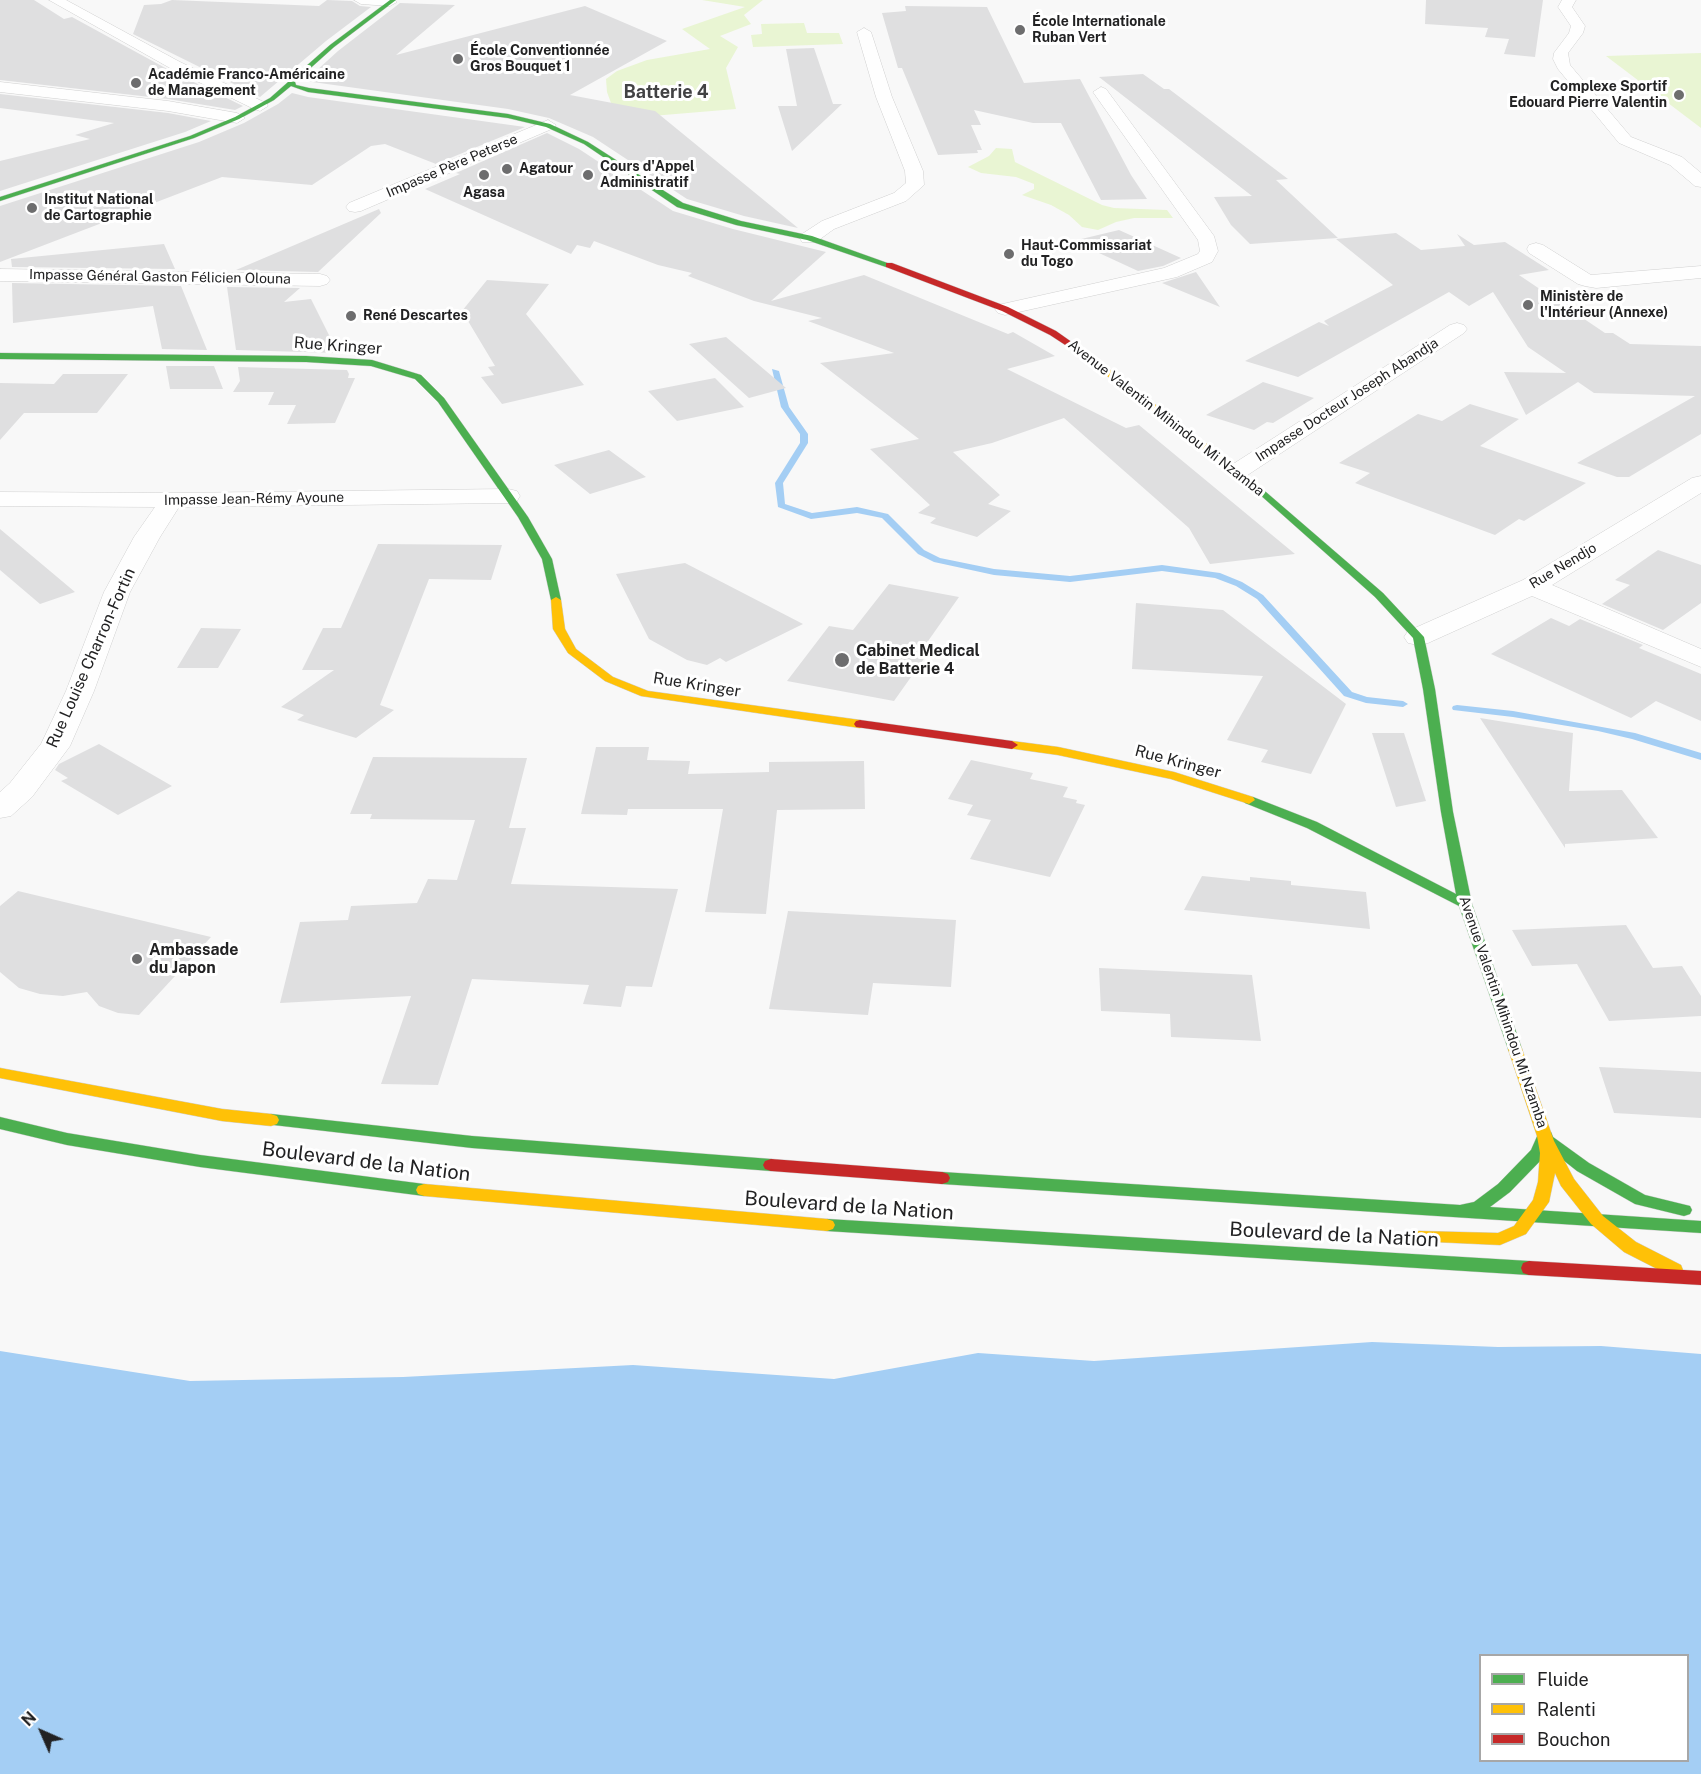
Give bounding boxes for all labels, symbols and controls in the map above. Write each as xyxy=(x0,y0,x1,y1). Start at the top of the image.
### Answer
place label: École Internationale Ruban Vert xyxy=(1032,14,1166,46)
marker: École Internationale Ruban Vert xyxy=(1013,23,1027,37)
place label: École Conventionnée Gros Bouquet 1 xyxy=(470,43,610,76)
marker: École Conventionnée Gros Bouquet 1 xyxy=(451,52,465,66)
place label: Académie Franco-Américaine de Management xyxy=(148,67,345,100)
marker: Académie Franco-Américaine de Management xyxy=(129,76,143,90)
place label: Complexe Sportif Edouard Pierre Valentin xyxy=(1509,79,1667,112)
district label: Batterie 4 xyxy=(623,81,709,103)
marker: Complexe Sportif Edouard Pierre Valentin xyxy=(1672,88,1686,102)
street label: Impasse Père Peterse xyxy=(384,131,520,201)
place label: Cours d'Appel Administratif xyxy=(600,159,695,192)
place label: Agatour xyxy=(519,161,573,177)
marker: Agatour xyxy=(500,162,514,176)
marker: Agasa xyxy=(477,168,491,182)
marker: Cours d'Appel Administratif xyxy=(581,168,595,182)
place label: Agasa xyxy=(463,185,505,201)
place label: Institut National de Cartographie xyxy=(44,192,154,225)
marker: Institut National de Cartographie xyxy=(25,201,39,215)
place label: Haut-Commissariat du Togo xyxy=(1021,238,1152,270)
marker: Haut-Commissariat du Togo xyxy=(1002,247,1016,261)
street label: Impasse Général Gaston Félicien Olouna xyxy=(29,266,291,288)
place label: Ministère de l'Intérieur (Annexe) xyxy=(1540,289,1668,322)
marker: Ministère de l'Intérieur (Annexe) xyxy=(1521,298,1535,312)
place label: René Descartes xyxy=(363,308,468,324)
marker: René Descartes xyxy=(344,309,358,323)
street label: Rue Kringer xyxy=(293,333,383,359)
street label: Impasse Docteur Joseph Abandja xyxy=(1252,335,1442,465)
street label: Avenue Valentin Mihindou Mi Nzamba xyxy=(1065,336,1267,500)
street label: Impasse Jean-Rémy Ayoune xyxy=(164,489,344,509)
street label: Rue Nendjo xyxy=(1526,539,1600,593)
street label: Rue Louise Charron-Fortin xyxy=(43,565,139,751)
place label: Cabinet Medical de Batterie 4 xyxy=(856,641,980,679)
marker: Cabinet Medical de Batterie 4 xyxy=(833,651,851,669)
street label: Rue Kringer xyxy=(652,669,742,701)
street label: Rue Kringer xyxy=(1133,741,1223,783)
street label: Avenue Valentin Mihindou Mi Nzamba xyxy=(1455,894,1551,1130)
place label: Ambassade du Japon xyxy=(149,940,239,978)
marker: Ambassade du Japon xyxy=(130,952,144,966)
street label: Boulevard de la Nation xyxy=(260,1137,472,1187)
street label: Boulevard de la Nation xyxy=(744,1187,954,1225)
street label: Boulevard de la Nation xyxy=(1229,1218,1439,1252)
legend xyxy=(1479,1654,1689,1762)
text: Fluide xyxy=(1537,1669,1589,1690)
text: Ralenti xyxy=(1537,1699,1596,1720)
north arrow xyxy=(12,1702,72,1762)
text: N xyxy=(18,1708,40,1730)
text: Bouchon xyxy=(1537,1729,1610,1750)

